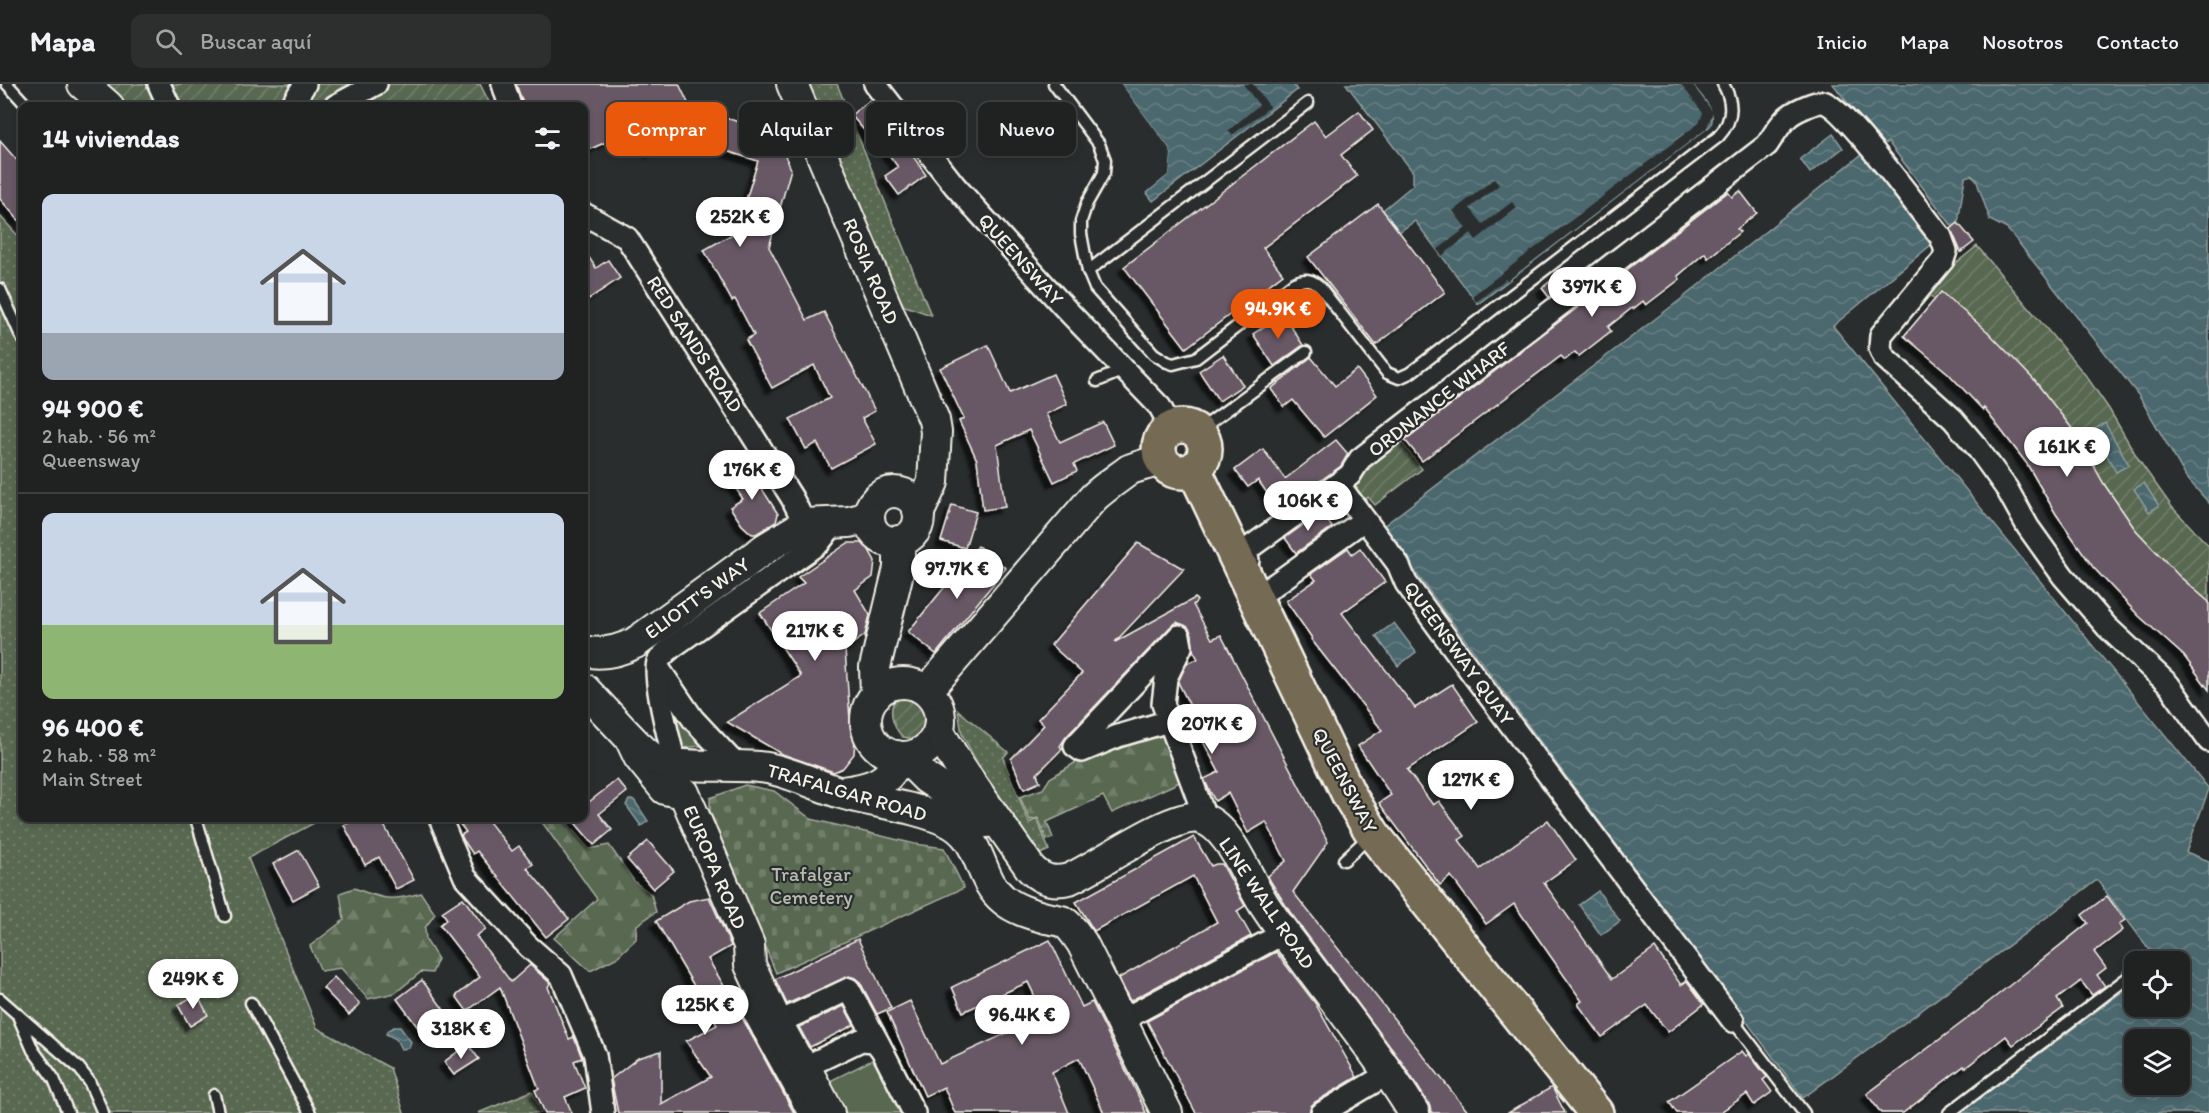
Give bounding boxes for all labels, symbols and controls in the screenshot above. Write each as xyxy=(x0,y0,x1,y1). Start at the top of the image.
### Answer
search box xyxy=(131,14,551,68)
text: Mapa xyxy=(30,24,95,58)
icon: search xyxy=(152,25,185,58)
text: Buscar aquí xyxy=(200,28,311,55)
text: Inicio xyxy=(1817,29,1867,54)
text: Mapa xyxy=(1900,29,1949,54)
text: Nosotros xyxy=(1982,29,2063,54)
text: Contacto xyxy=(2096,29,2179,54)
chip: Comprar xyxy=(606,102,727,156)
chip: Alquilar xyxy=(739,102,854,156)
chip: Filtros xyxy=(866,102,966,156)
chip: Nuevo xyxy=(978,102,1076,156)
text: 14 viviendas xyxy=(42,122,180,154)
icon: filters xyxy=(531,122,564,155)
pin: 252K € xyxy=(691,197,789,248)
text: 252K € xyxy=(710,204,770,228)
street label: QUEENSWAY xyxy=(973,208,1069,311)
street label: ROSIA ROAD xyxy=(838,214,904,328)
icon: home xyxy=(249,233,357,341)
pin: 397K € xyxy=(1543,267,1641,318)
street label: RED SANDS ROAD xyxy=(642,271,748,417)
text: 397K € xyxy=(1562,274,1622,298)
pin: 94.9K € xyxy=(1223,289,1333,340)
text: 94.9K € xyxy=(1245,296,1311,320)
street label: ORDNANCE WHARF xyxy=(1363,336,1516,462)
text: 94 900 € xyxy=(42,392,143,424)
text: 2 hab. · 56 m² xyxy=(42,424,156,448)
pin: 161K € xyxy=(2018,427,2116,478)
text: 161K € xyxy=(2038,434,2096,458)
text: Queensway xyxy=(42,448,140,472)
pin: 176K € xyxy=(703,450,801,501)
text: 176K € xyxy=(723,457,781,481)
pin: 106K € xyxy=(1259,481,1357,532)
text: 106K € xyxy=(1278,488,1338,512)
pin: 97.7K € xyxy=(902,549,1012,600)
street label: ELIOTT'S WAY xyxy=(640,551,755,644)
icon: home xyxy=(249,552,357,660)
text: 97.7K € xyxy=(925,556,989,580)
street label: QUEENSWAY QUAY xyxy=(1399,576,1520,730)
pin: 217K € xyxy=(766,611,864,662)
text: 217K € xyxy=(786,618,844,642)
pin: 207K € xyxy=(1163,704,1261,755)
text: 96 400 € xyxy=(42,711,144,743)
text: 207K € xyxy=(1181,711,1243,735)
street label: QUEENSWAY xyxy=(1307,723,1383,837)
text: 2 hab. · 58 m² xyxy=(42,743,156,767)
street label: TRAFALGAR ROAD xyxy=(764,758,930,826)
pin: 127K € xyxy=(1422,760,1520,811)
text: Main Street xyxy=(42,767,142,791)
text: 127K € xyxy=(1442,767,1500,791)
street label: EUROPA ROAD xyxy=(678,801,752,933)
street label: LINE WALL ROAD xyxy=(1214,832,1320,974)
park label: Trafalgar Cemetery xyxy=(769,862,853,909)
map controls xyxy=(2124,951,2190,1095)
button: locate xyxy=(2124,951,2190,1017)
pin: 249K € xyxy=(144,959,242,1010)
text: 249K € xyxy=(162,966,224,990)
pin: 125K € xyxy=(656,985,754,1036)
text: 125K € xyxy=(676,992,735,1016)
pin: 96.4K € xyxy=(967,995,1077,1046)
text: 96.4K € xyxy=(989,1002,1055,1026)
pin: 318K € xyxy=(412,1009,510,1060)
text: 318K € xyxy=(431,1016,491,1040)
button: layers xyxy=(2124,1029,2190,1095)

